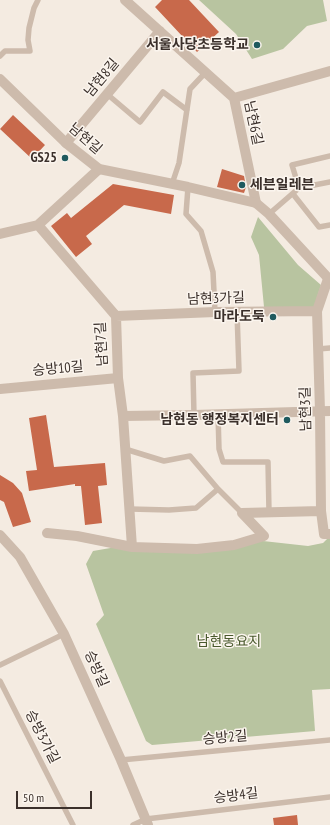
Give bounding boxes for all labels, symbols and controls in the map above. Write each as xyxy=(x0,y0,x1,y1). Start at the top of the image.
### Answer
place label: 서울사당초등학교 xyxy=(146,37,249,53)
marker: 서울사당초등학교 xyxy=(252,40,262,50)
street label: 남현8길 xyxy=(81,55,123,101)
street label: 남현6길 xyxy=(240,99,266,147)
street label: 남현길 xyxy=(65,120,105,158)
place label: GS25 xyxy=(30,150,57,166)
marker: GS25 xyxy=(60,153,70,163)
place label: 세븐일레븐 xyxy=(250,177,314,193)
marker: 세븐일레븐 xyxy=(237,180,247,190)
street label: 남현3가길 xyxy=(187,290,245,308)
place label: 마라도둑 xyxy=(213,309,265,325)
marker: 마라도둑 xyxy=(268,312,278,322)
street label: 남현7길 xyxy=(92,321,112,367)
street label: 승방10길 xyxy=(32,358,84,380)
street label: 남현3길 xyxy=(297,386,315,432)
place label: 남현동 행정복지센터 xyxy=(160,412,279,428)
marker: 남현동 행정복지센터 xyxy=(282,415,292,425)
park label: 남현동요지 xyxy=(197,634,261,650)
street label: 승방길 xyxy=(80,648,112,690)
street label: 승방3가길 xyxy=(21,707,63,767)
street label: 승방2길 xyxy=(202,728,248,748)
scale bar xyxy=(18,783,94,809)
street label: 승방4길 xyxy=(213,785,259,807)
text: 50 m xyxy=(23,790,44,805)

